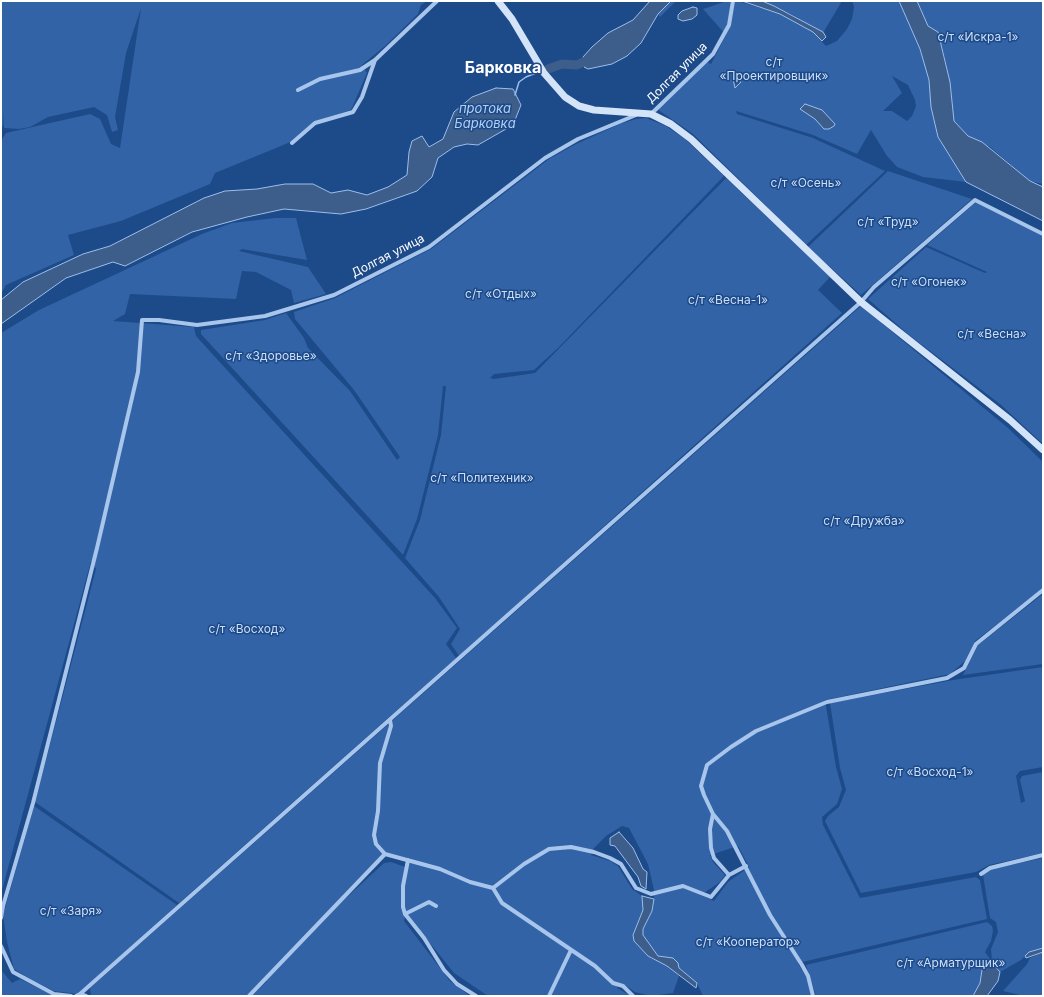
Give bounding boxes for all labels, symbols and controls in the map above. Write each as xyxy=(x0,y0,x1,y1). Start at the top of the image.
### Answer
park label: с/т «Искра-1» xyxy=(937,30,1019,44)
street label: Долгая улица xyxy=(644,40,710,106)
park label: с/т «Проектировщик» xyxy=(720,55,828,83)
district label: Барковка xyxy=(465,58,541,78)
water label: протока Барковка xyxy=(454,101,516,132)
park label: с/т «Осень» xyxy=(771,176,841,190)
park label: с/т «Труд» xyxy=(857,215,919,229)
street label: Долгая улица xyxy=(349,231,427,281)
park label: с/т «Огонек» xyxy=(891,275,967,289)
park label: с/т «Отдых» xyxy=(465,287,537,301)
park label: с/т «Весна-1» xyxy=(688,293,768,307)
park label: с/т «Весна» xyxy=(957,327,1027,341)
park label: с/т «Здоровье» xyxy=(225,349,317,363)
park label: с/т «Политехник» xyxy=(430,471,534,485)
park label: с/т «Дружба» xyxy=(823,514,905,528)
park label: с/т «Восход» xyxy=(209,622,285,636)
park label: с/т «Восход-1» xyxy=(886,765,974,779)
park label: с/т «Заря» xyxy=(40,904,102,918)
park label: с/т «Кооператор» xyxy=(696,935,800,949)
park label: с/т «Арматурщик» xyxy=(897,956,1005,970)

